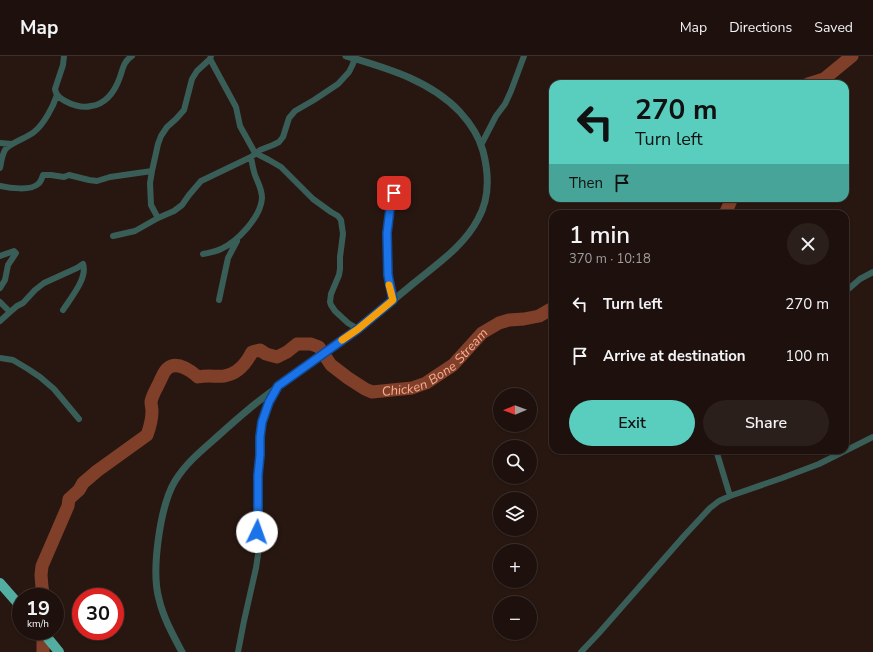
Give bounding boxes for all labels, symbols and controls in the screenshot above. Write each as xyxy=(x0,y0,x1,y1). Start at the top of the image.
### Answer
text: Map xyxy=(20,15,58,41)
text: Map xyxy=(680,18,707,37)
text: Directions xyxy=(729,18,792,37)
text: Saved xyxy=(814,18,853,37)
text: 270 m xyxy=(635,91,718,129)
icon: left xyxy=(569,96,621,148)
text: Turn left xyxy=(635,127,703,151)
icon: arrive xyxy=(611,172,633,194)
text: Then xyxy=(569,173,603,193)
pin xyxy=(377,176,411,210)
icon: arrive xyxy=(383,182,405,204)
text: 1 min xyxy=(569,219,630,251)
button: close xyxy=(787,223,829,265)
text: 370 m · 10:18 xyxy=(569,250,651,268)
icon: left xyxy=(569,293,591,315)
text: Turn left xyxy=(603,294,662,314)
text: 270 m xyxy=(785,294,829,314)
water label: Chicken Bone Stream xyxy=(381,325,492,401)
icon: arrive xyxy=(569,345,591,367)
text: Arrive at destination xyxy=(603,346,746,366)
text: 100 m xyxy=(785,346,829,366)
north arrow xyxy=(493,388,537,432)
map controls xyxy=(493,388,537,640)
button: Exit xyxy=(569,400,695,446)
button: Share xyxy=(703,400,829,446)
button: search xyxy=(493,440,537,484)
button: layers xyxy=(493,492,537,536)
position arrow xyxy=(236,511,278,553)
button: + xyxy=(493,544,537,588)
speed limit sign: 30 xyxy=(72,588,124,640)
text: 19 xyxy=(26,595,50,622)
button: − xyxy=(493,596,537,640)
text: km/h xyxy=(27,617,49,631)

